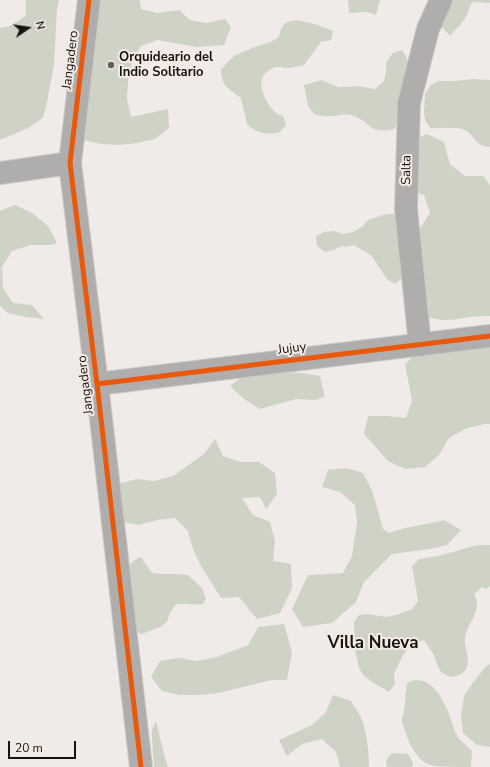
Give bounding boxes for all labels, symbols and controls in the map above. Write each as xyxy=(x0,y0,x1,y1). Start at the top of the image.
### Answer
north arrow xyxy=(8,8,48,48)
text: N xyxy=(32,19,48,31)
street label: Jangadero xyxy=(60,30,82,90)
place label: Orquideario del Indio Solitario xyxy=(119,50,213,81)
marker: Orquideario del Indio Solitario xyxy=(106,60,116,70)
street label: Salta xyxy=(399,155,415,185)
street label: Jujuy xyxy=(277,340,307,358)
street label: Jangadero xyxy=(75,355,97,415)
district label: Villa Nueva xyxy=(328,634,418,654)
scale bar xyxy=(10,733,78,759)
text: 20 m xyxy=(15,740,43,756)

